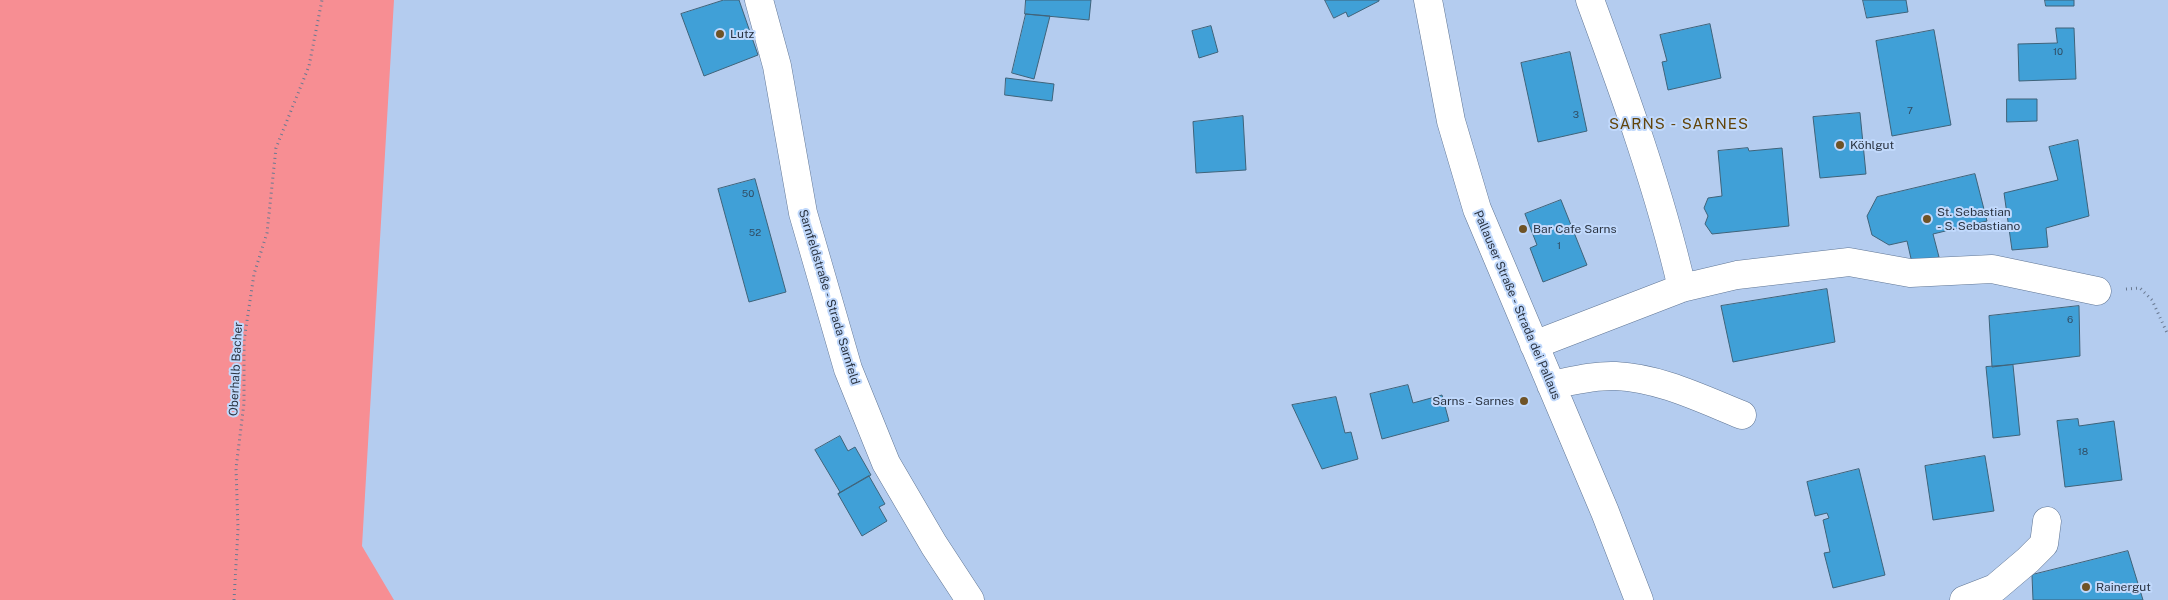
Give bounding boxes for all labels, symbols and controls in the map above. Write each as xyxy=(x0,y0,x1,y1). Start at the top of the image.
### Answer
place label: Lutz xyxy=(730,27,754,41)
marker: Lutz xyxy=(714,28,726,40)
house number: 10 xyxy=(2053,46,2063,58)
house number: 7 xyxy=(1907,105,1913,117)
house number: 3 xyxy=(1573,109,1579,121)
district label: SARNS - SARNES xyxy=(1607,115,1751,133)
place label: Köhlgut xyxy=(1850,138,1894,152)
marker: Köhlgut xyxy=(1834,139,1846,151)
house number: 50 xyxy=(742,188,754,200)
place label: St. Sebastian - S. Sebastiano xyxy=(1937,205,2020,233)
street label: Sarnfeldstraße - Strada Sarnfeld xyxy=(795,208,863,386)
street label: Pallauser Straße - Strada dei Pallaus xyxy=(1471,208,1563,402)
marker: St. Sebastian - S. Sebastiano xyxy=(1921,213,1933,225)
place label: Bar Cafe Sarns xyxy=(1533,222,1617,236)
marker: Bar Cafe Sarns xyxy=(1517,223,1529,235)
house number: 52 xyxy=(749,227,761,239)
house number: 1 xyxy=(1557,240,1561,252)
house number: 6 xyxy=(2067,314,2073,326)
street label: Oberhalb Bacher xyxy=(226,322,246,416)
place label: Sarns - Sarnes xyxy=(1432,394,1514,408)
marker: Sarns - Sarnes xyxy=(1518,395,1530,407)
house number: 18 xyxy=(2078,446,2088,458)
place label: Rainergut xyxy=(2096,580,2151,594)
marker: Rainergut xyxy=(2080,581,2092,593)

